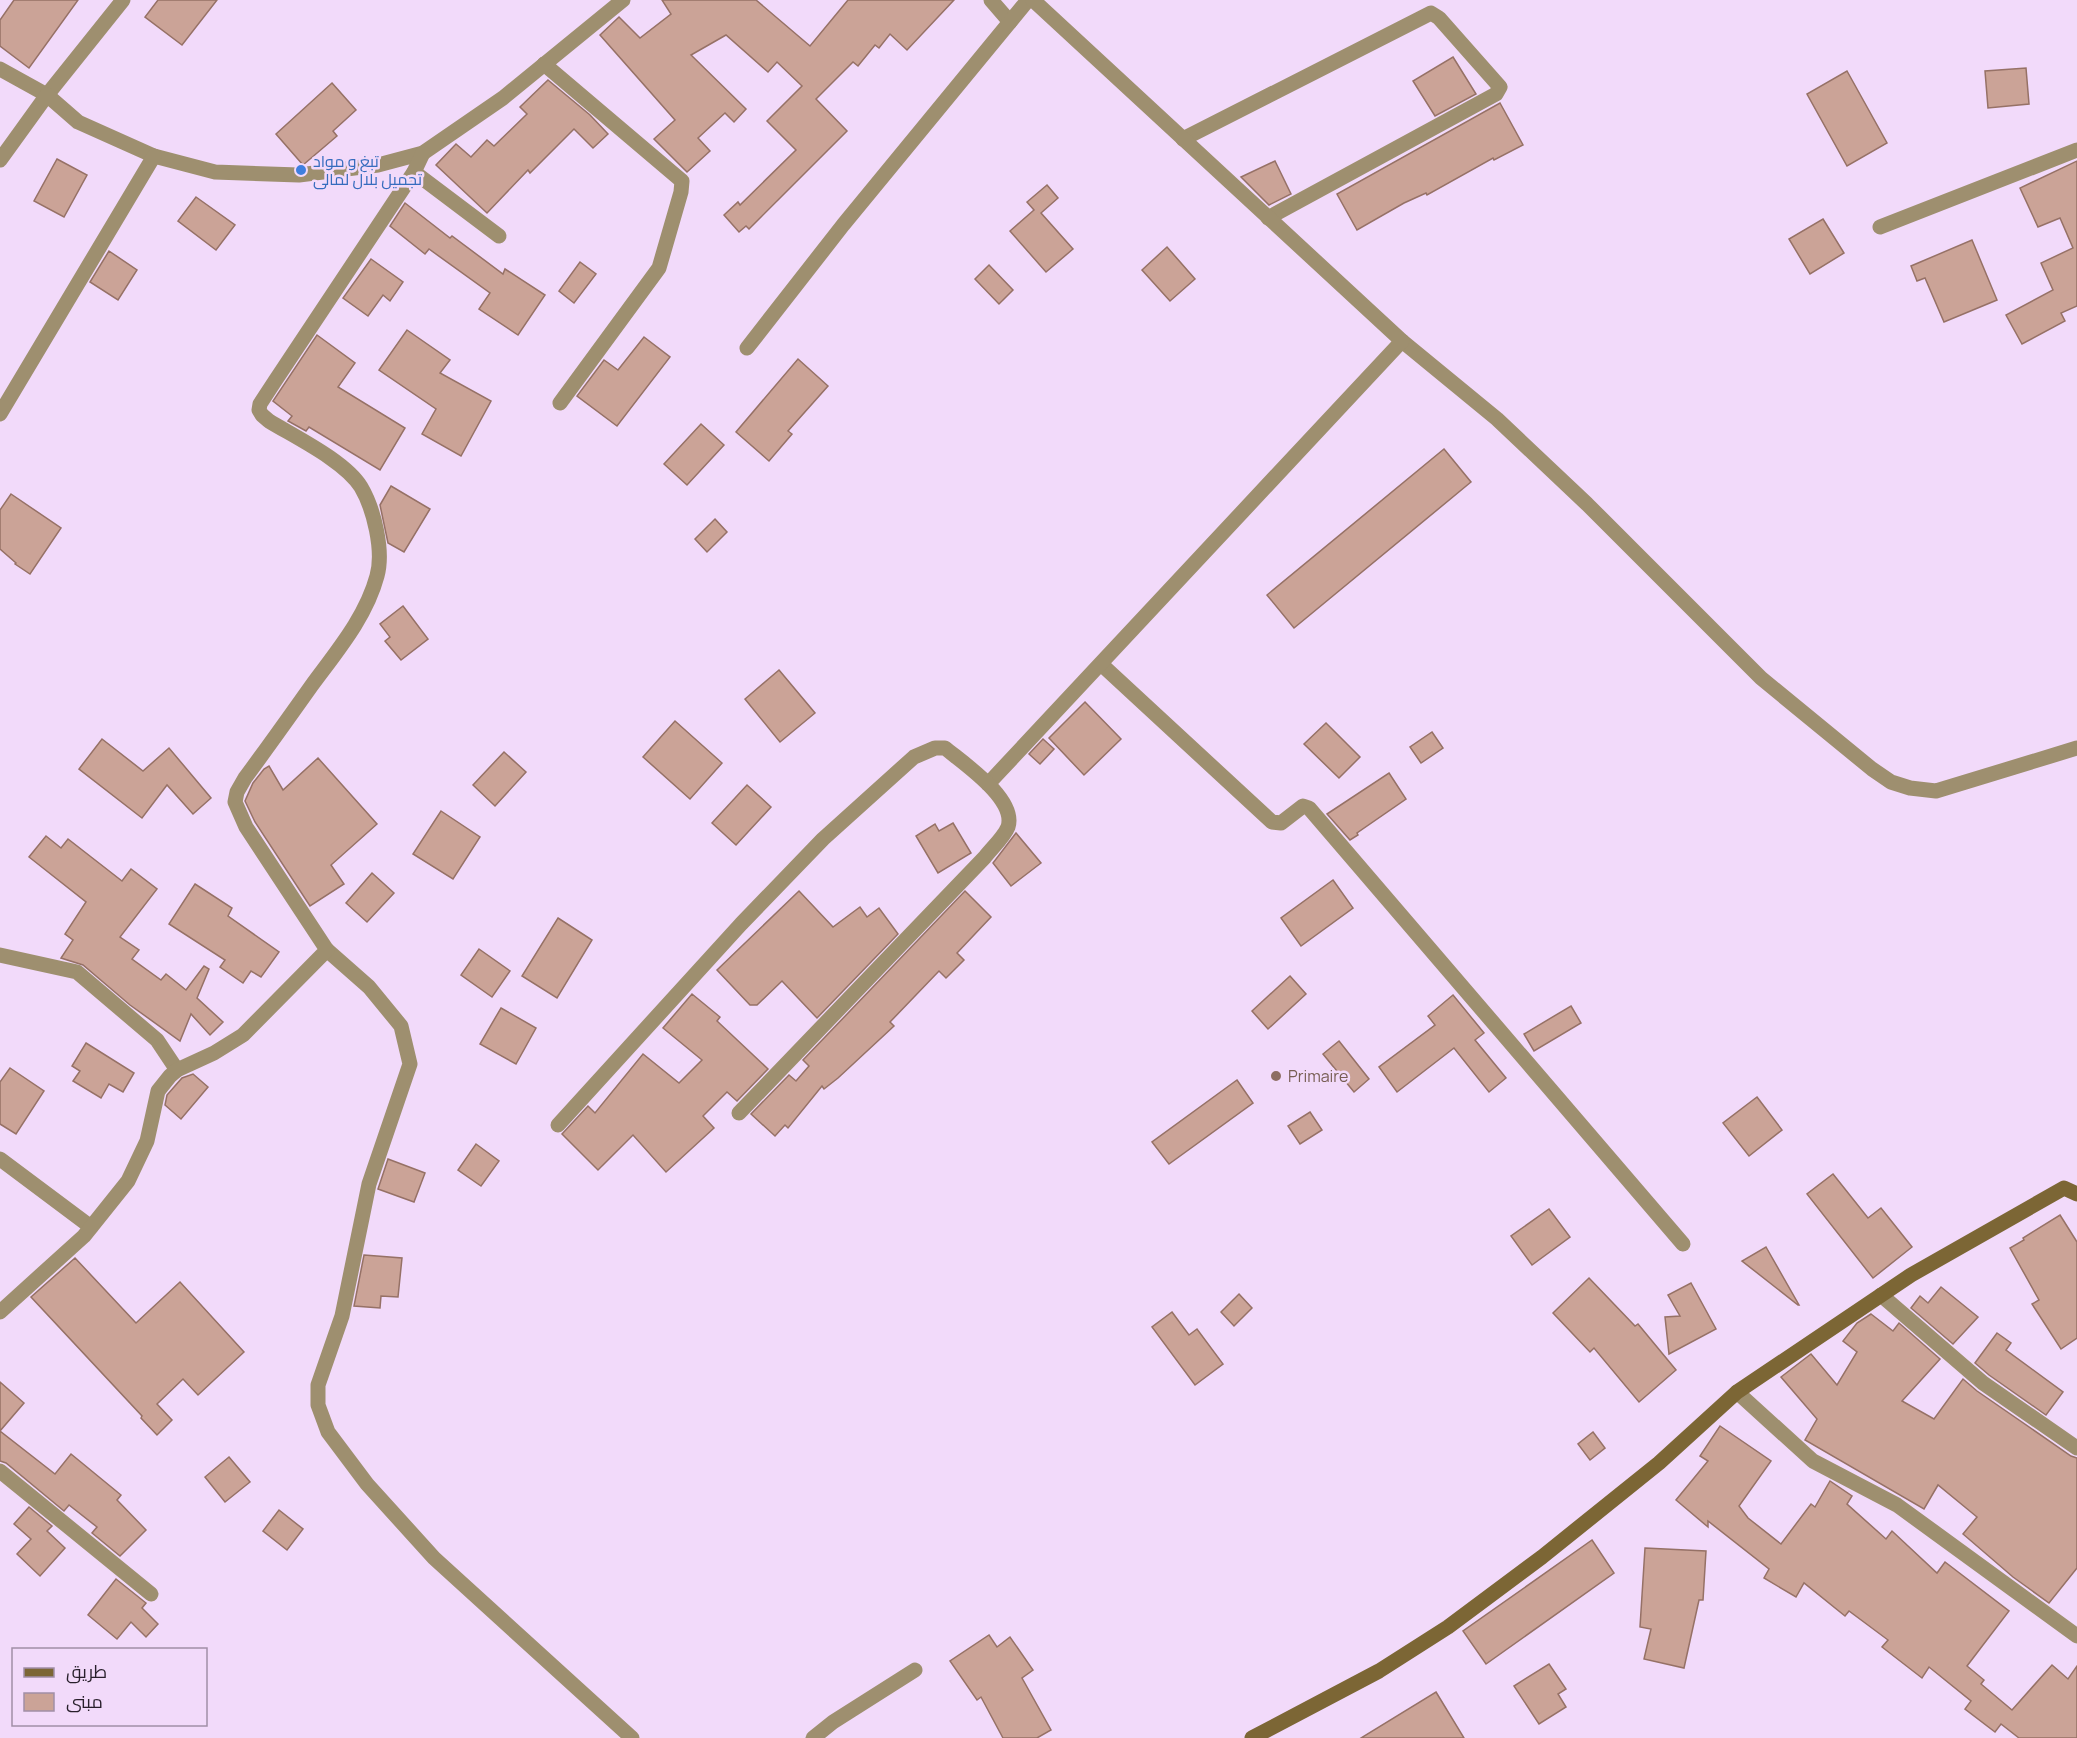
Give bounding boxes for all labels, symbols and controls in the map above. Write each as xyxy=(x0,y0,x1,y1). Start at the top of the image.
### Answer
place label: تبغ و مواد تجميل بلال لمالى xyxy=(313,150,423,190)
marker: تبغ و مواد تجميل بلال لمالى xyxy=(294,163,308,177)
place label: Primaire xyxy=(1288,1065,1348,1087)
marker: Primaire xyxy=(1269,1069,1283,1083)
legend xyxy=(12,1648,207,1726)
text: طريق xyxy=(66,1659,107,1684)
text: مبنى xyxy=(66,1689,103,1713)

